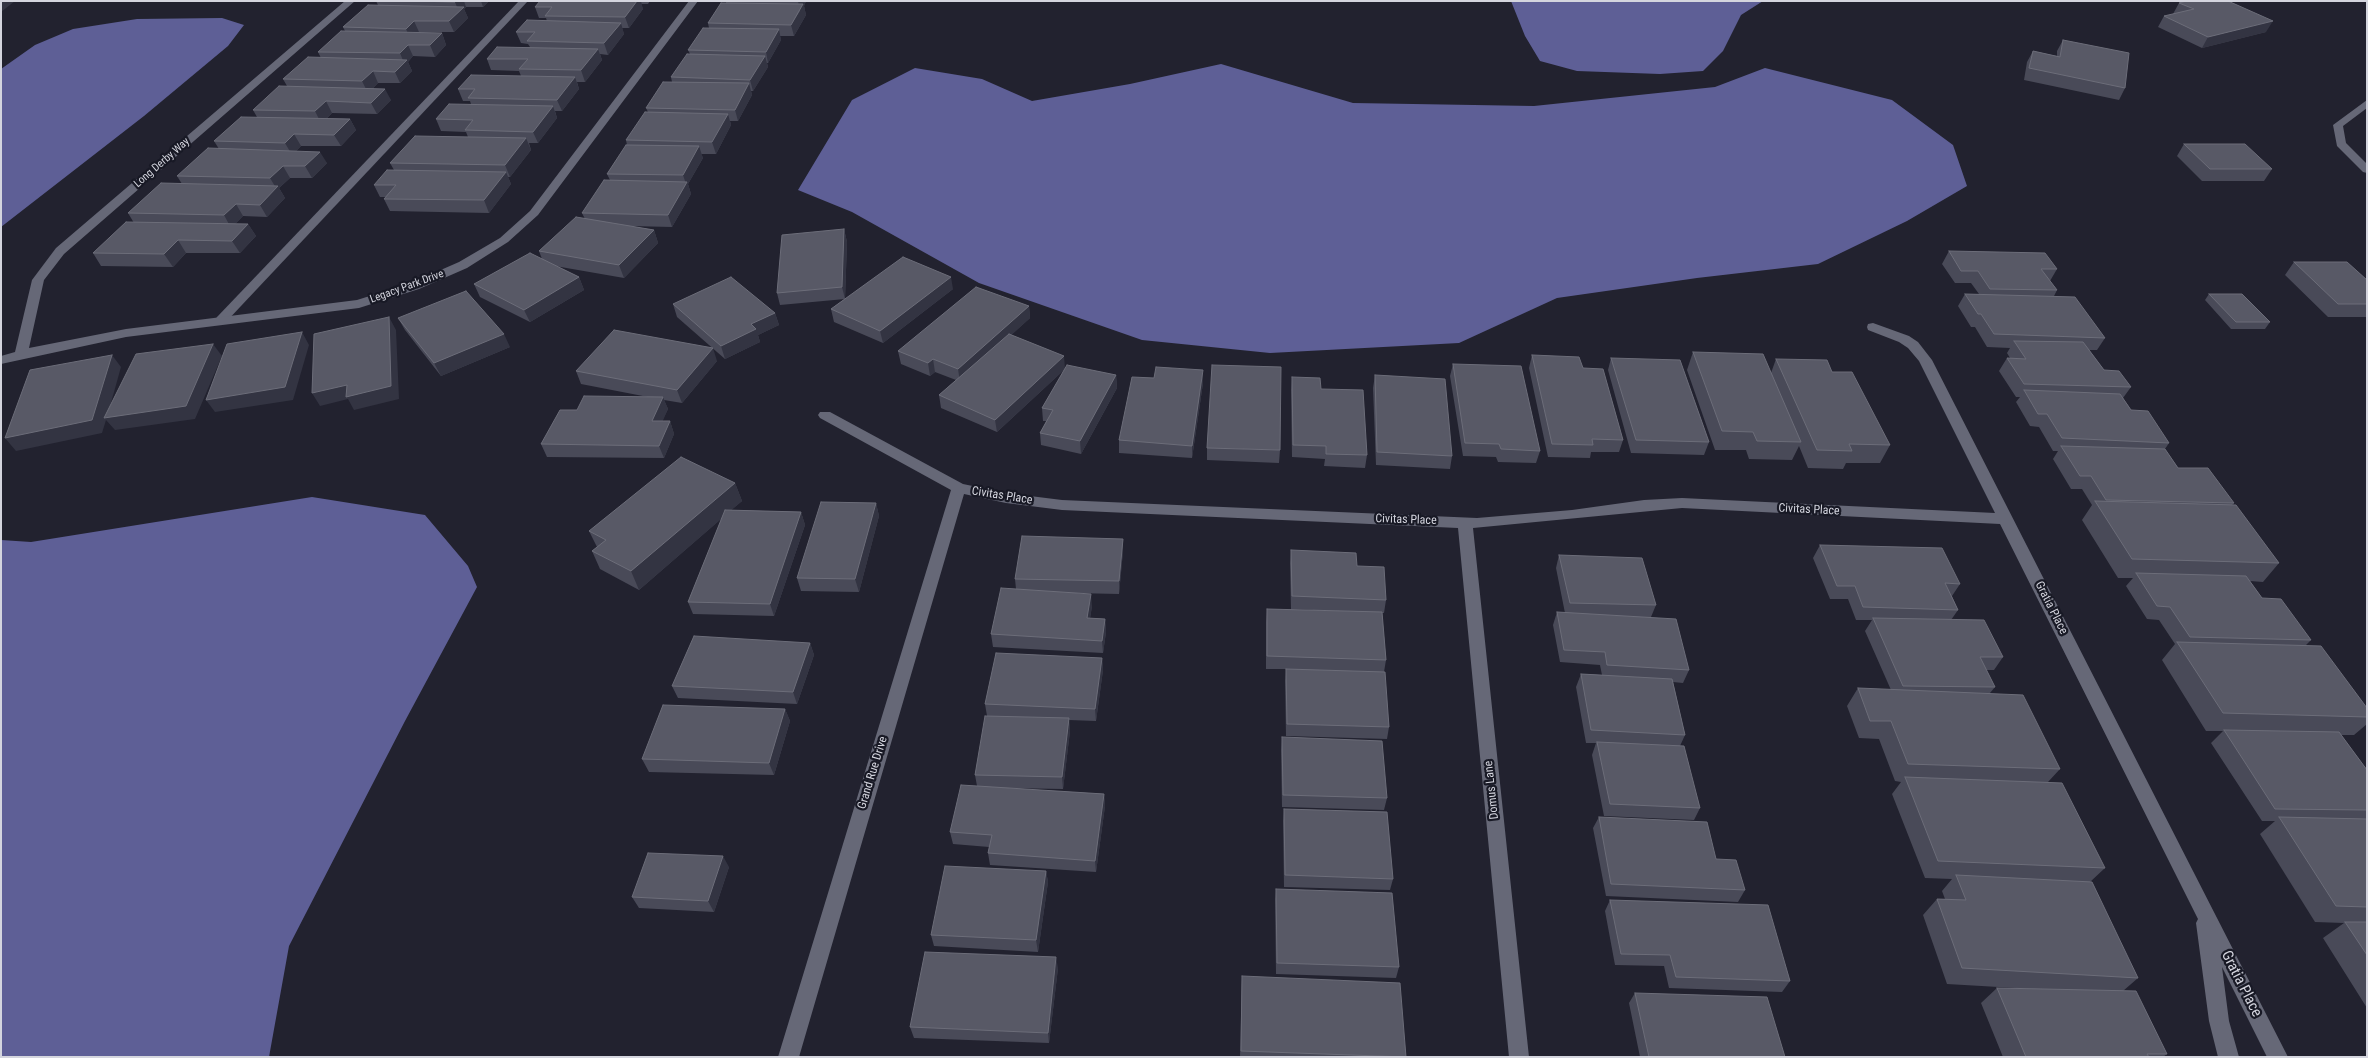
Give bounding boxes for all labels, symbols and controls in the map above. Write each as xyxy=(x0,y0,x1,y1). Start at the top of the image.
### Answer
street label: Long Derby Way xyxy=(132,135,192,191)
street label: Legacy Park Drive xyxy=(368,268,446,306)
street label: Civitas Place xyxy=(971,484,1033,508)
street label: Civitas Place xyxy=(1778,501,1840,519)
street label: Civitas Place xyxy=(1375,512,1437,528)
street label: Gratia Place xyxy=(2032,579,2070,637)
street label: Grand Rue Drive xyxy=(855,735,891,811)
street label: Domus Lane xyxy=(1482,760,1502,820)
street label: Gratia Place xyxy=(2217,948,2265,1020)

